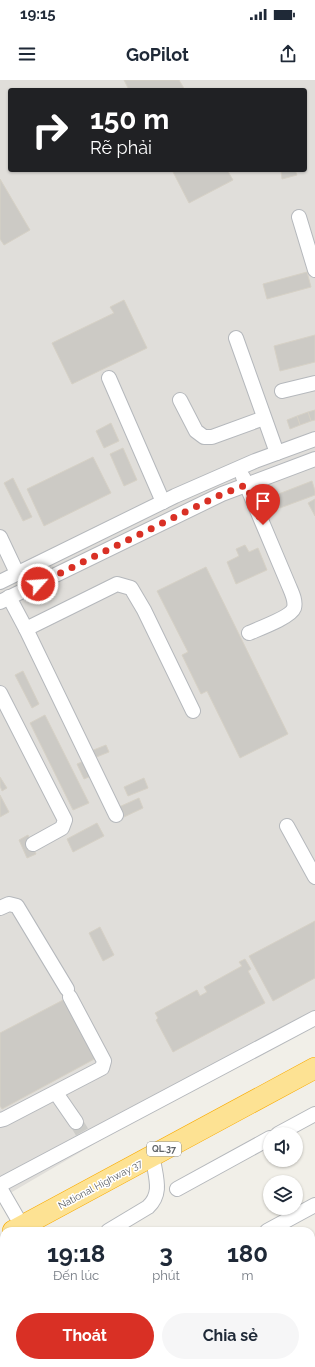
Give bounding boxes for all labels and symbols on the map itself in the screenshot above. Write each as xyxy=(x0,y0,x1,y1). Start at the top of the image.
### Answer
pin xyxy=(246,484,280,525)
position arrow xyxy=(17,563,59,605)
road number: QL.37 xyxy=(147,1142,181,1156)
street label: National Highway 37 xyxy=(56,1157,145,1211)

